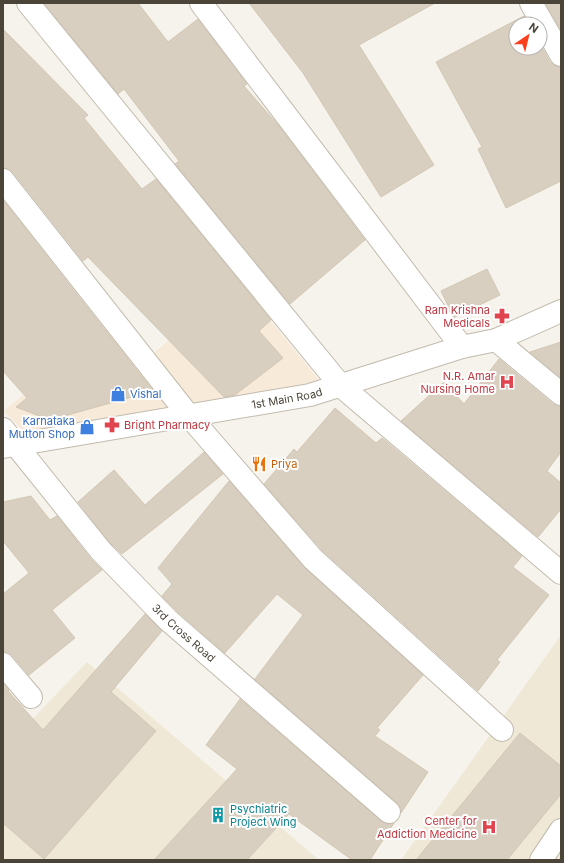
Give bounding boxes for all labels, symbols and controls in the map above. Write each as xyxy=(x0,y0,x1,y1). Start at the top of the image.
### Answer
north arrow xyxy=(508,16,548,56)
text: N xyxy=(526,20,541,36)
place label: Ram Krishna Medicals xyxy=(425,303,490,330)
pharmacy icon: Ram Krishna Medicals xyxy=(493,307,511,325)
place label: N.R. Amar Nursing Home xyxy=(420,369,495,396)
hospital icon: N.R. Amar Nursing Home xyxy=(498,373,516,391)
shop icon: Vishal xyxy=(109,385,127,403)
street label: 1st Main Road xyxy=(250,385,324,412)
place label: Vishal xyxy=(130,387,161,401)
place label: Karnataka Mutton Shop xyxy=(9,414,75,441)
pharmacy icon: Bright Pharmacy xyxy=(103,416,121,434)
shop icon: Karnataka Mutton Shop xyxy=(78,418,96,436)
place label: Bright Pharmacy xyxy=(124,418,210,432)
restaurant icon: Priya xyxy=(250,455,268,473)
place label: Priya xyxy=(271,457,297,471)
street label: 3rd Cross Road xyxy=(149,601,218,665)
place label: Psychiatric Project Wing xyxy=(230,802,296,829)
building icon: Psychiatric Project Wing xyxy=(209,806,227,824)
place label: Center for Addiction Medicine xyxy=(377,814,477,841)
hospital icon: Center for Addiction Medicine xyxy=(480,818,498,836)

